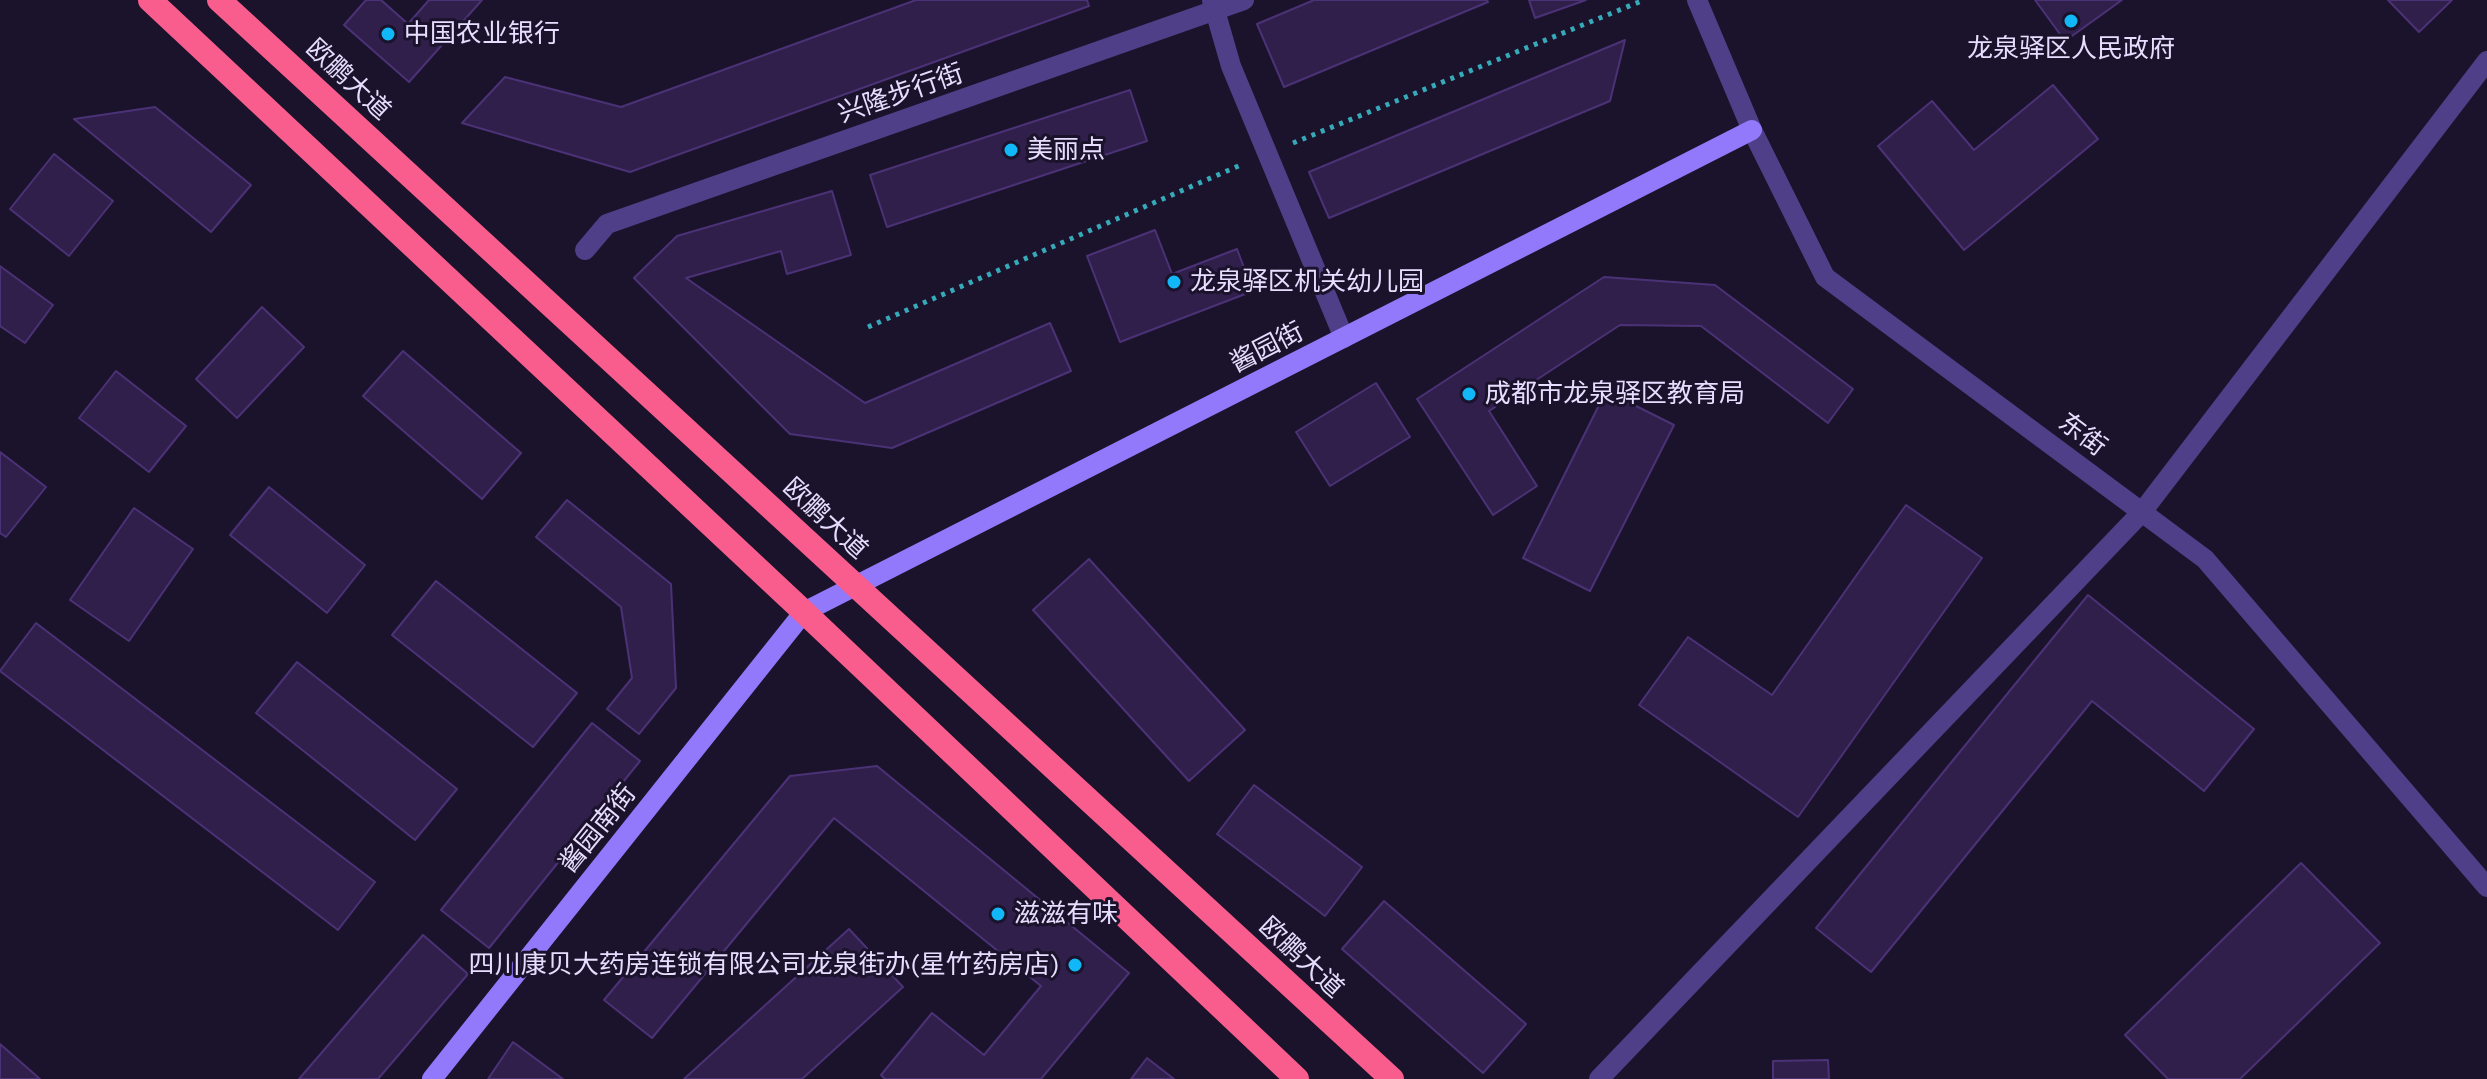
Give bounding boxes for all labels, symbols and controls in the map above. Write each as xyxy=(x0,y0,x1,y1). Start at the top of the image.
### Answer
marker: 龙泉驿区人民政府 xyxy=(2062,12,2080,30)
place label: 中国农业银行 xyxy=(404,18,560,50)
marker: 中国农业银行 xyxy=(379,25,397,43)
street label: 欧鹏大道 xyxy=(299,33,397,127)
place label: 龙泉驿区人民政府 xyxy=(1967,33,2175,65)
street label: 兴隆步行街 xyxy=(834,58,968,130)
place label: 美丽点 xyxy=(1027,134,1105,166)
marker: 美丽点 xyxy=(1002,141,1020,159)
place label: 龙泉驿区机关幼儿园 xyxy=(1190,266,1424,298)
marker: 龙泉驿区机关幼儿园 xyxy=(1165,273,1183,291)
street label: 酱园街 xyxy=(1225,316,1309,380)
place label: 成都市龙泉驿区教育局 xyxy=(1485,378,1745,410)
marker: 成都市龙泉驿区教育局 xyxy=(1460,385,1478,403)
street label: 东街 xyxy=(2052,407,2112,463)
street label: 欧鹏大道 xyxy=(776,472,874,566)
street label: 酱园南街 xyxy=(553,779,643,879)
place label: 滋滋有味 xyxy=(1014,898,1118,930)
marker: 滋滋有味 xyxy=(989,905,1007,923)
street label: 欧鹏大道 xyxy=(1252,911,1350,1005)
place label: 四川康贝大药房连锁有限公司龙泉街办(星竹药房店) xyxy=(469,949,1059,981)
marker: 四川康贝大药房连锁有限公司龙泉街办(星竹药房店) xyxy=(1066,956,1084,974)

